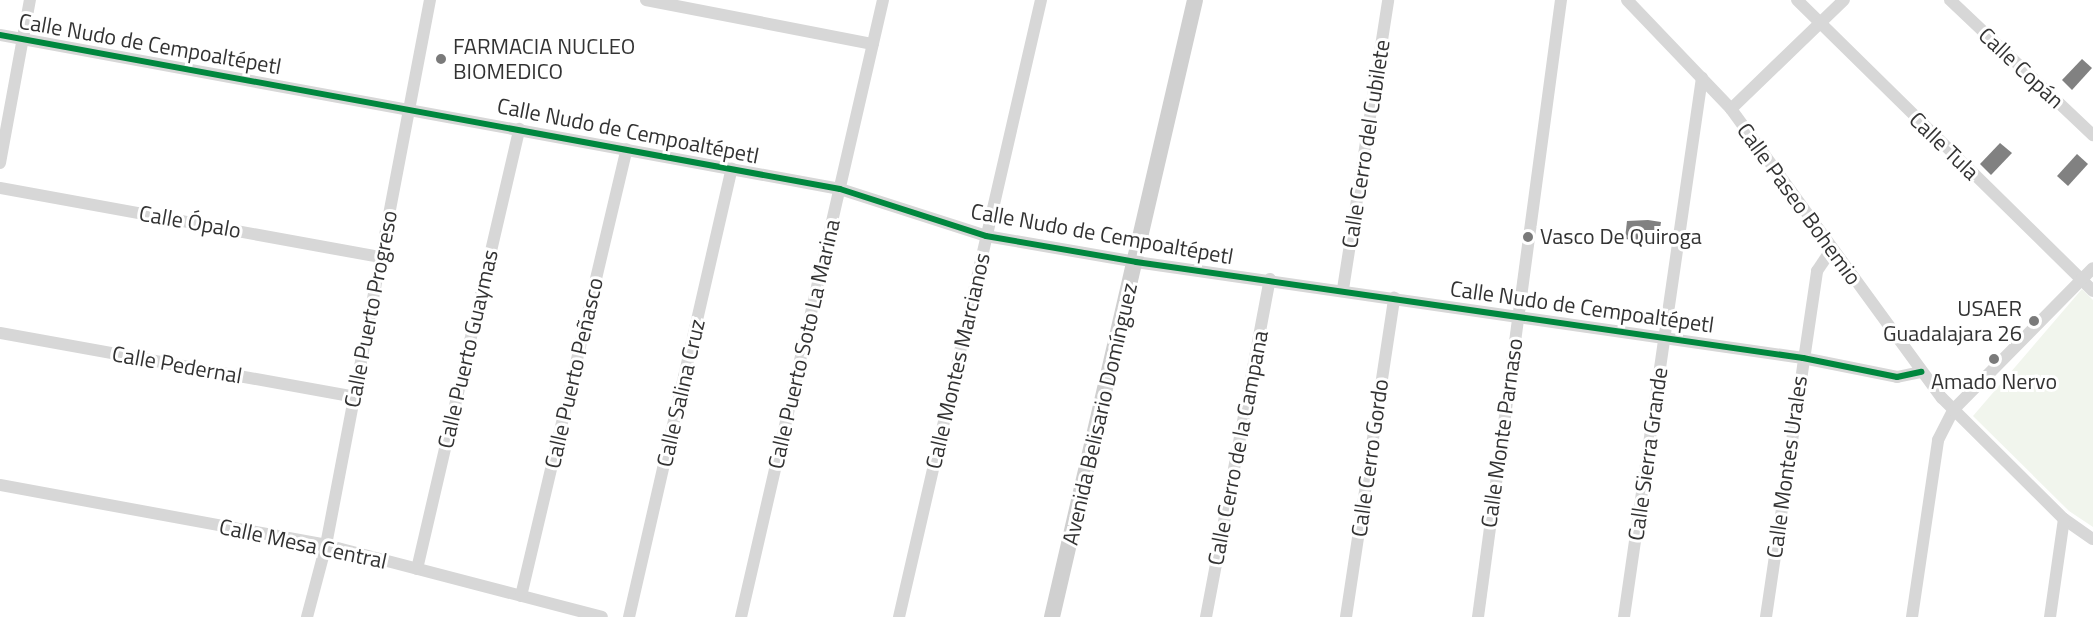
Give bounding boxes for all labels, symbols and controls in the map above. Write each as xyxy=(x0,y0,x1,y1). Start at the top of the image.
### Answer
street label: Calle Nudo de Cempoaltépetl xyxy=(17,8,283,80)
street label: Calle Copán xyxy=(1973,22,2069,114)
place label: FARMACIA NUCLEO BIOMEDICO xyxy=(453,33,635,84)
street label: Calle Cerro del Cubilete xyxy=(1336,38,1396,250)
marker: FARMACIA NUCLEO BIOMEDICO xyxy=(434,52,448,66)
street label: Calle Nudo de Cempoaltépetl xyxy=(495,93,761,169)
street label: Calle Tula xyxy=(1904,106,1984,186)
street label: Calle Paseo Bohemio xyxy=(1731,118,1867,290)
street label: Calle Nudo de Cempoaltépetl xyxy=(969,198,1235,270)
street label: Calle Ópalo xyxy=(137,200,243,244)
street label: Calle Puerto Progreso xyxy=(339,208,403,410)
street label: Calle Puerto Soto La Marina xyxy=(762,217,846,471)
place label: Vasco De Quiroga xyxy=(1540,224,1702,250)
marker: Vasco De Quiroga xyxy=(1521,230,1535,244)
street label: Calle Puerto Guaymas xyxy=(432,247,504,451)
street label: Calle Montes Marcianos xyxy=(920,250,996,472)
street label: Calle Puerto Peñasco xyxy=(539,275,609,471)
street label: Calle Nudo de Cempoaltépetl xyxy=(1448,275,1716,339)
street label: Avenida Belisario Domínguez xyxy=(1057,280,1143,548)
place label: USAER Guadalajara 26 xyxy=(1883,295,2022,346)
marker: USAER Guadalajara 26 xyxy=(2027,314,2041,328)
street label: Calle Salina Cruz xyxy=(651,317,711,469)
street label: Calle Cerro de la Campana xyxy=(1202,328,1274,568)
street label: Calle Monte Parnaso xyxy=(1476,337,1528,529)
street label: Calle Pedernal xyxy=(110,341,244,389)
marker: Amado Nervo xyxy=(1987,352,2001,366)
street label: Calle Sierra Grande xyxy=(1623,366,1673,542)
place label: Amado Nervo xyxy=(1931,369,2057,395)
street label: Calle Montes Urales xyxy=(1761,374,1813,560)
street label: Calle Cerro Gordo xyxy=(1346,377,1394,539)
street label: Calle Mesa Central xyxy=(217,513,389,575)

